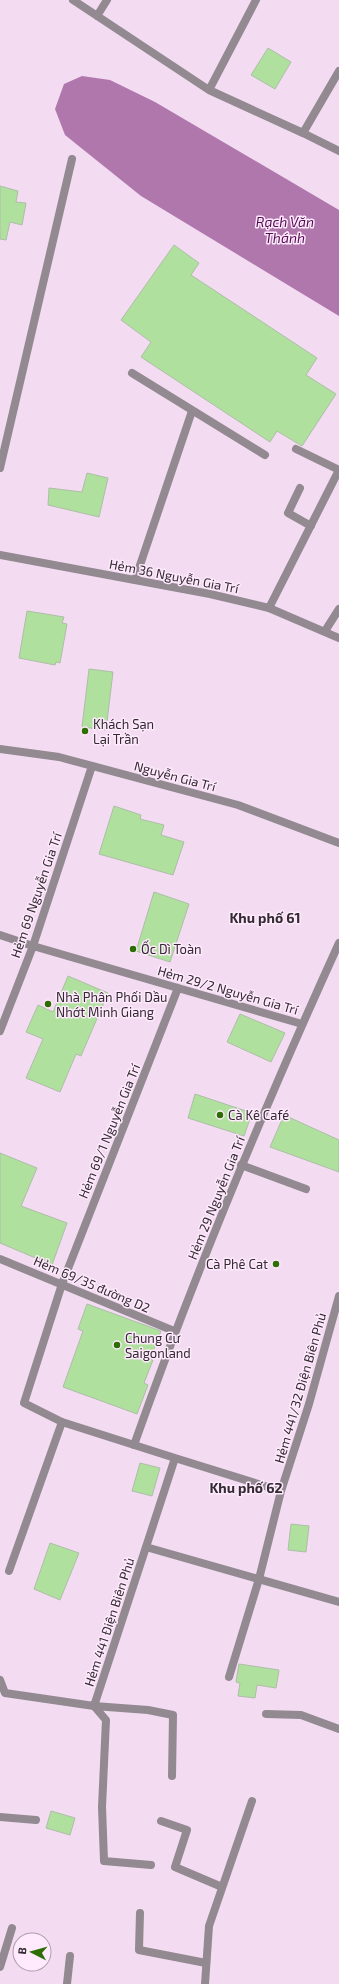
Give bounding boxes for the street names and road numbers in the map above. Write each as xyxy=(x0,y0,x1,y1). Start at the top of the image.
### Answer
street label: Hẻm 36 Nguyễn Gia Trí xyxy=(108,556,241,597)
street label: Nguyễn Gia Trí xyxy=(132,757,218,795)
street label: Hẻm 69 Nguyễn Gia Trí xyxy=(7,829,65,960)
street label: Hẻm 29/2 Nguyễn Gia Trí xyxy=(156,962,301,1018)
street label: Hẻm 69/1 Nguyễn Gia Trí xyxy=(75,1061,144,1201)
street label: Hẻm 29 Nguyễn Gia Trí xyxy=(184,1133,248,1262)
street label: Hẻm 69/35 đường D2 xyxy=(31,1252,153,1316)
street label: Hẻm 441/32 Điện Biên Phủ xyxy=(271,1311,329,1465)
street label: Hẻm 441 Điện Biên Phủ xyxy=(81,1555,137,1689)

